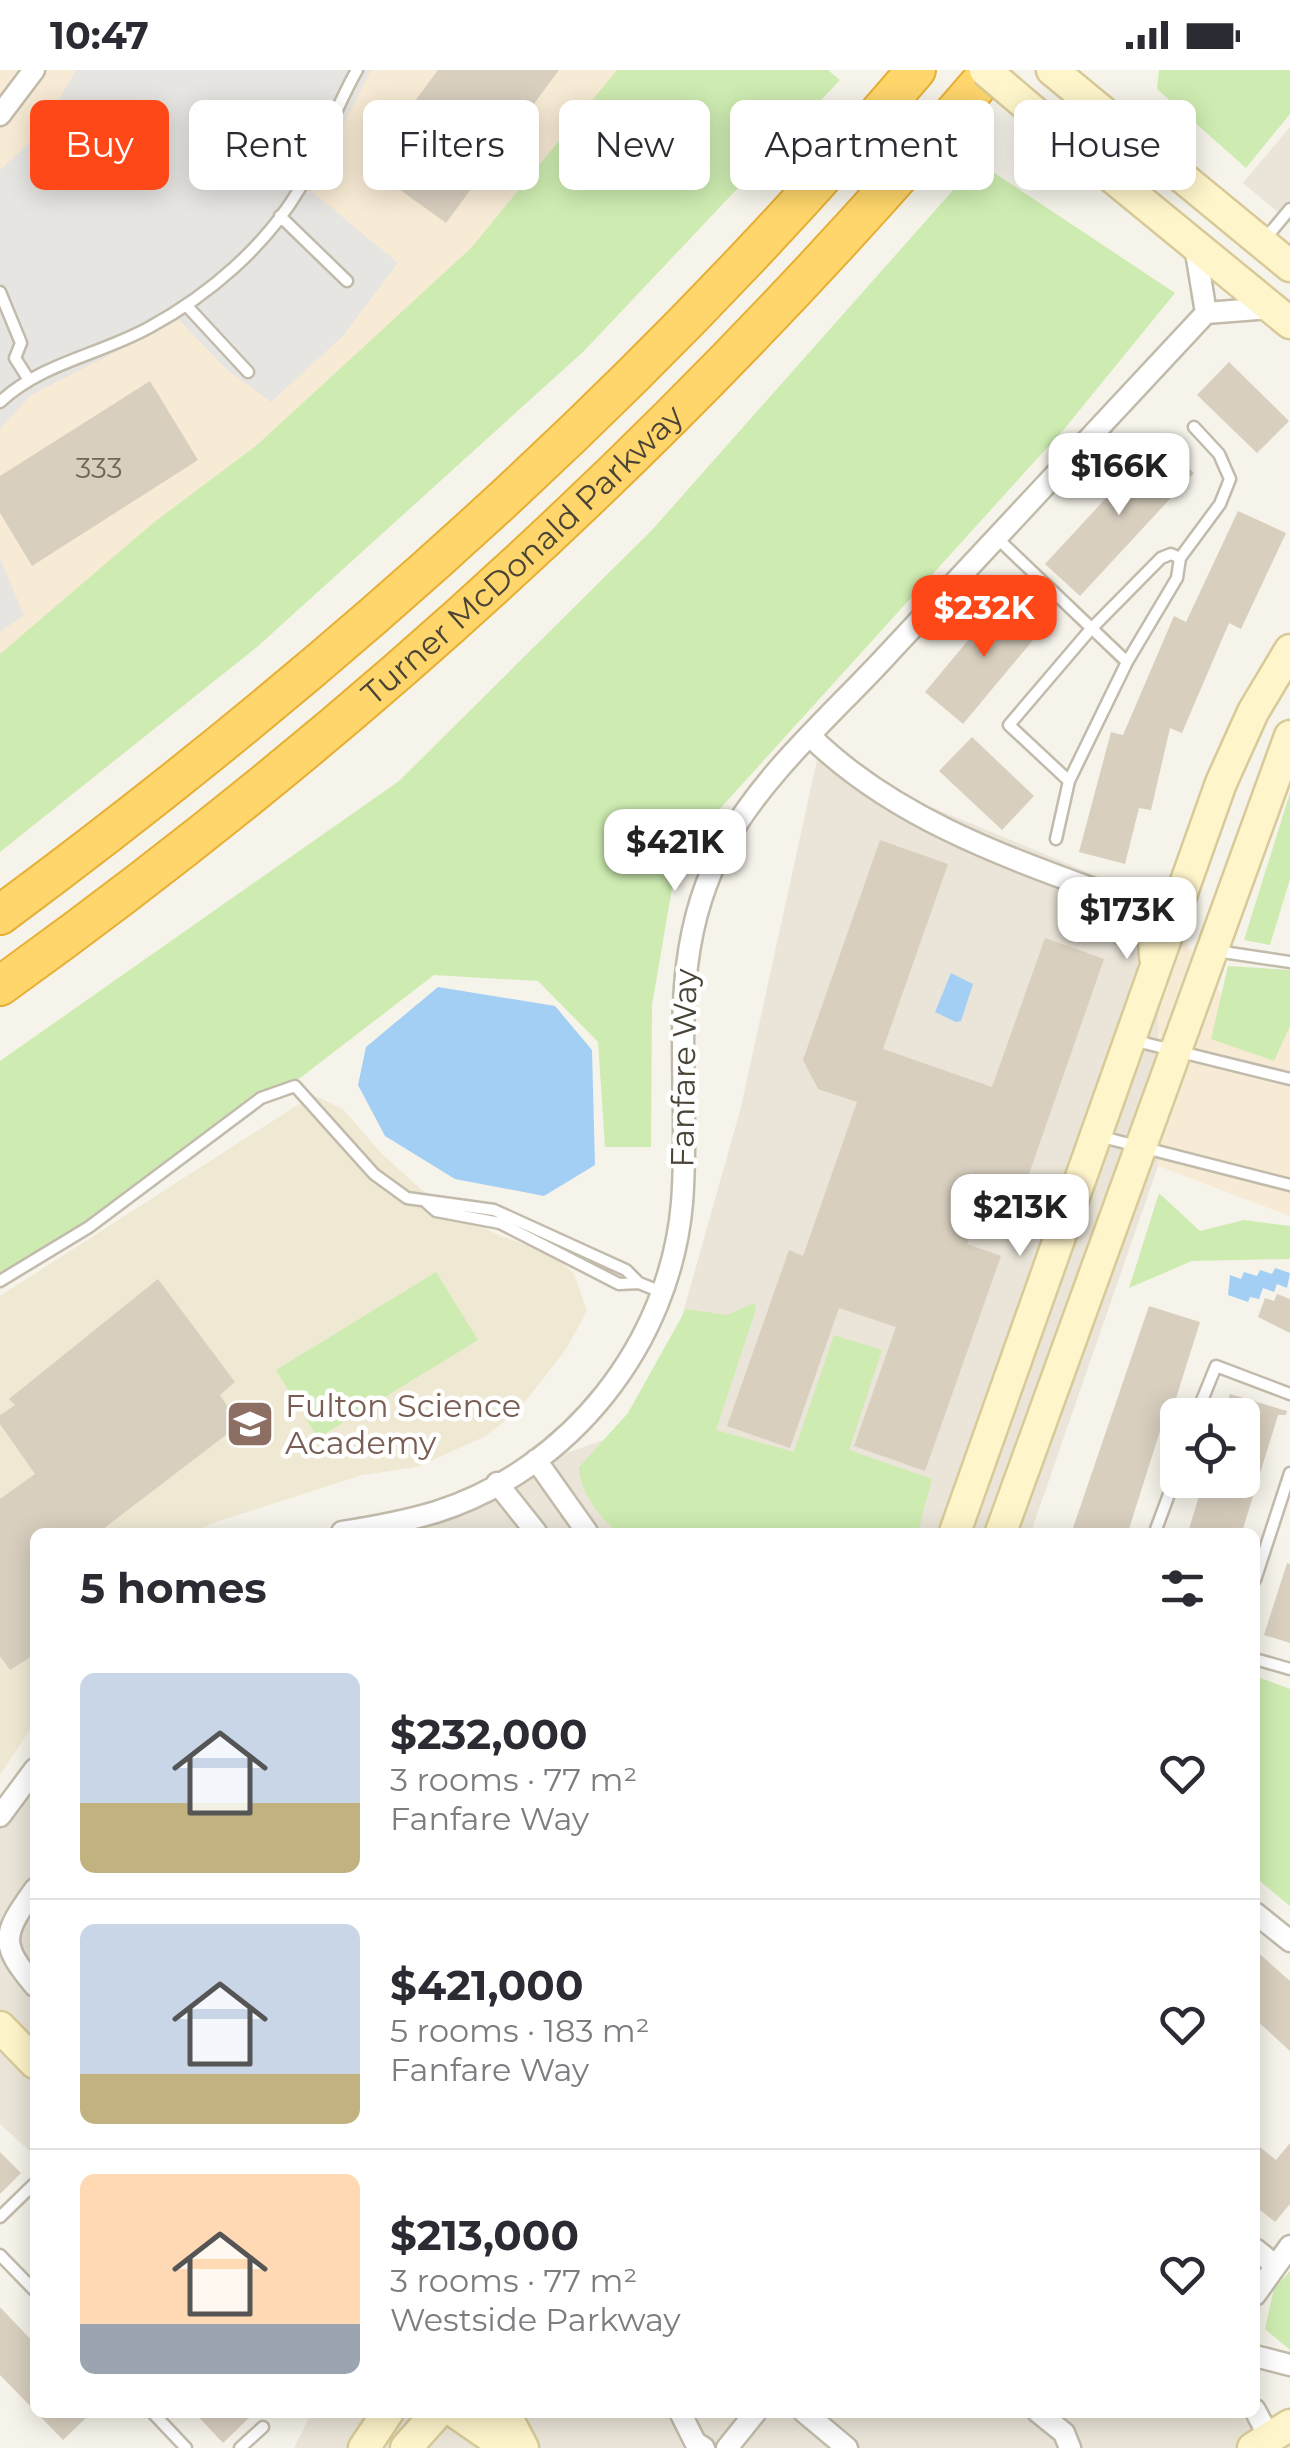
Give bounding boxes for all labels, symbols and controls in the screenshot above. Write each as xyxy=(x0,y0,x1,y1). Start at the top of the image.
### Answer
text: 10:47 xyxy=(50,12,149,59)
chip: Buy xyxy=(30,100,169,190)
chip: Rent xyxy=(189,100,343,190)
chip: Filters xyxy=(363,100,539,190)
chip: New xyxy=(559,100,710,190)
chip: Apartment xyxy=(730,100,994,190)
chip: House xyxy=(1014,100,1196,190)
street label: Turner McDonald Parkway xyxy=(353,396,691,713)
pin: $166K xyxy=(1049,433,1189,518)
text: $166K xyxy=(1070,446,1168,485)
house number: 333 xyxy=(75,451,123,485)
pin: $232K xyxy=(914,575,1054,660)
text: $232K xyxy=(934,588,1034,627)
pin: $421K xyxy=(605,809,745,894)
text: $421K xyxy=(626,822,724,861)
pin: $173K xyxy=(1057,877,1197,962)
text: $173K xyxy=(1080,890,1174,929)
street label: Fanfare Way xyxy=(662,967,705,1168)
pin: $213K xyxy=(950,1174,1090,1259)
text: $213K xyxy=(973,1187,1067,1226)
place label: Fulton Science Academy xyxy=(285,1386,521,1462)
school or university icon: Fulton Science Academy xyxy=(224,1398,276,1450)
map controls xyxy=(1160,1398,1260,1498)
button: locate xyxy=(1160,1398,1260,1498)
icon: filters xyxy=(1155,1561,1210,1616)
text: 5 homes xyxy=(80,1562,267,1614)
text: $232,000 xyxy=(390,1708,587,1760)
icon: home xyxy=(160,1713,280,1833)
icon: heart xyxy=(1155,1746,1210,1801)
text: 3 rooms · 77 m² xyxy=(390,1760,637,1799)
text: Fanfare Way xyxy=(390,1799,589,1838)
text: $421,000 xyxy=(390,1959,583,2011)
icon: home xyxy=(160,1964,280,2084)
icon: heart xyxy=(1155,1997,1210,2052)
text: 5 rooms · 183 m² xyxy=(390,2011,650,2050)
text: Fanfare Way xyxy=(390,2050,589,2089)
text: $213,000 xyxy=(390,2209,579,2261)
icon: home xyxy=(160,2214,280,2334)
icon: heart xyxy=(1155,2247,1210,2302)
text: 3 rooms · 77 m² xyxy=(390,2261,637,2300)
text: Westside Parkway xyxy=(390,2300,681,2339)

